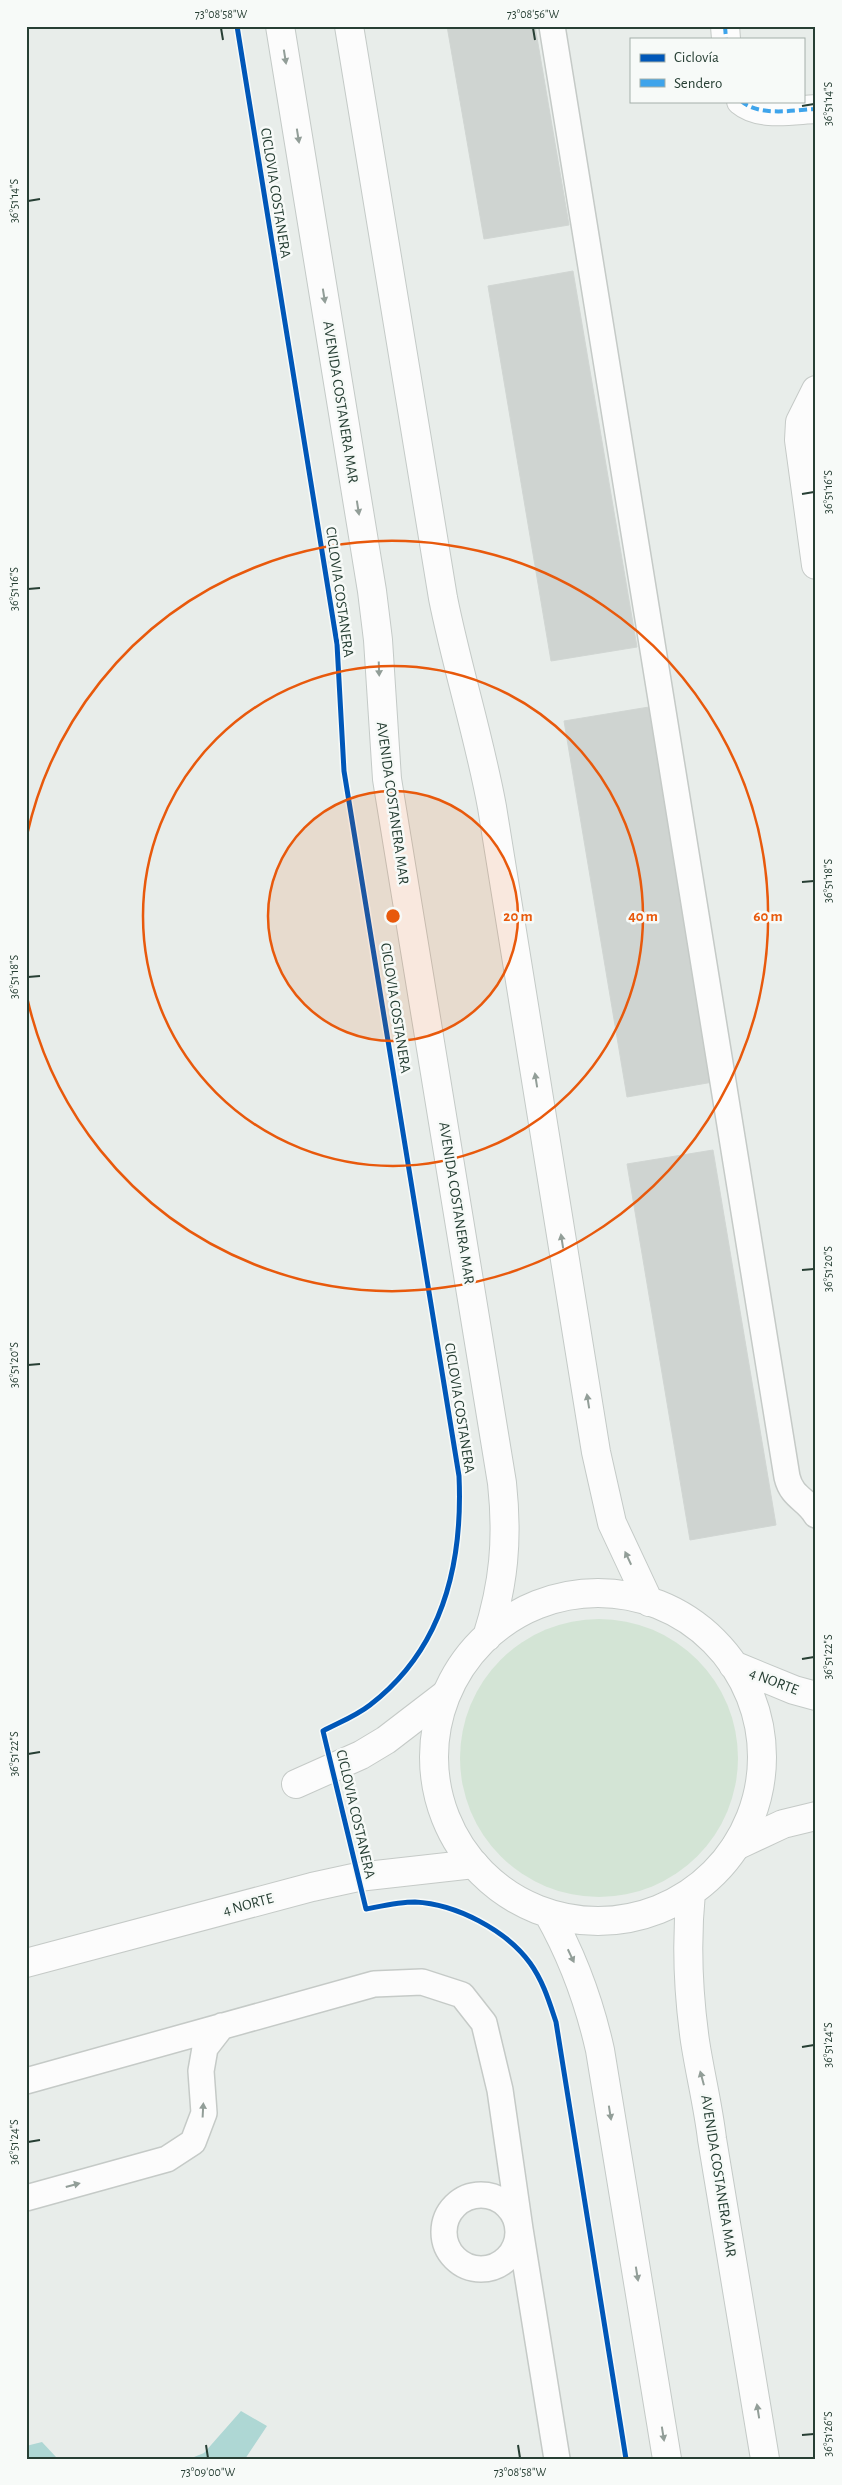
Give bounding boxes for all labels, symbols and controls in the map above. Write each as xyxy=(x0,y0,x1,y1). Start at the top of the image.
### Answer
text: 73°08'58"W xyxy=(195,8,247,20)
text: 73°08'56"W xyxy=(507,8,559,20)
legend xyxy=(630,38,804,102)
one-way arrow xyxy=(282,49,290,65)
text: Ciclovía xyxy=(674,50,719,65)
text: Sendero xyxy=(674,76,722,91)
text: 36°51'14"S xyxy=(822,82,834,126)
street label: CICLOVIA COSTANERA xyxy=(258,127,293,260)
one-way arrow xyxy=(294,128,302,144)
text: 36°51'14"S xyxy=(8,179,20,223)
one-way arrow xyxy=(320,288,328,304)
street label: AVENIDA COSTANERA MAR xyxy=(320,320,361,484)
text: 36°51'16"S xyxy=(822,470,834,514)
one-way arrow xyxy=(355,501,363,517)
street label: CICLOVIA COSTANERA xyxy=(323,526,356,659)
text: 36°51'16"S xyxy=(8,567,20,611)
one-way arrow xyxy=(375,662,383,678)
street label: AVENIDA COSTANERA MAR xyxy=(374,721,411,885)
text: 36°51'18"S xyxy=(822,859,834,903)
centre of rings xyxy=(384,907,402,925)
text: 20 m xyxy=(503,909,533,924)
text: 40 m xyxy=(628,909,658,924)
text: 60 m xyxy=(753,909,783,924)
street label: CICLOVIA COSTANERA xyxy=(378,942,413,1075)
text: 36°51'18"S xyxy=(8,955,20,999)
one-way arrow xyxy=(532,1072,540,1088)
street label: AVENIDA COSTANERA MAR xyxy=(436,1121,477,1285)
one-way arrow xyxy=(558,1232,566,1248)
text: 36°51'20"S xyxy=(822,1246,834,1292)
text: 36°51'20"S xyxy=(8,1342,20,1388)
street label: CICLOVIA COSTANERA xyxy=(442,1342,477,1475)
one-way arrow xyxy=(583,1393,591,1409)
one-way arrow xyxy=(623,1551,631,1565)
text: 36°51'22"S xyxy=(822,1634,834,1680)
street label: 4 NORTE xyxy=(747,1665,801,1698)
text: 36°51'22"S xyxy=(8,1731,20,1777)
street label: CICLOVIA COSTANERA xyxy=(333,1748,378,1880)
street label: 4 NORTE xyxy=(221,1891,275,1918)
one-way arrow xyxy=(567,1949,575,1963)
text: 36°51'24"S xyxy=(822,2022,834,2068)
one-way arrow xyxy=(698,2070,706,2085)
street label: AVENIDA COSTANERA MAR xyxy=(698,2094,739,2258)
one-way arrow xyxy=(199,2102,207,2118)
one-way arrow xyxy=(607,2106,615,2122)
text: 36°51'24"S xyxy=(8,2119,20,2165)
one-way arrow xyxy=(66,2180,81,2188)
one-way arrow xyxy=(633,2266,641,2282)
one-way arrow xyxy=(753,2402,761,2418)
text: 36°51'26"S xyxy=(822,2411,834,2457)
one-way arrow xyxy=(659,2426,667,2442)
text: 73°09'00"W xyxy=(181,2466,235,2478)
text: 73°08'58"W xyxy=(494,2466,546,2478)

